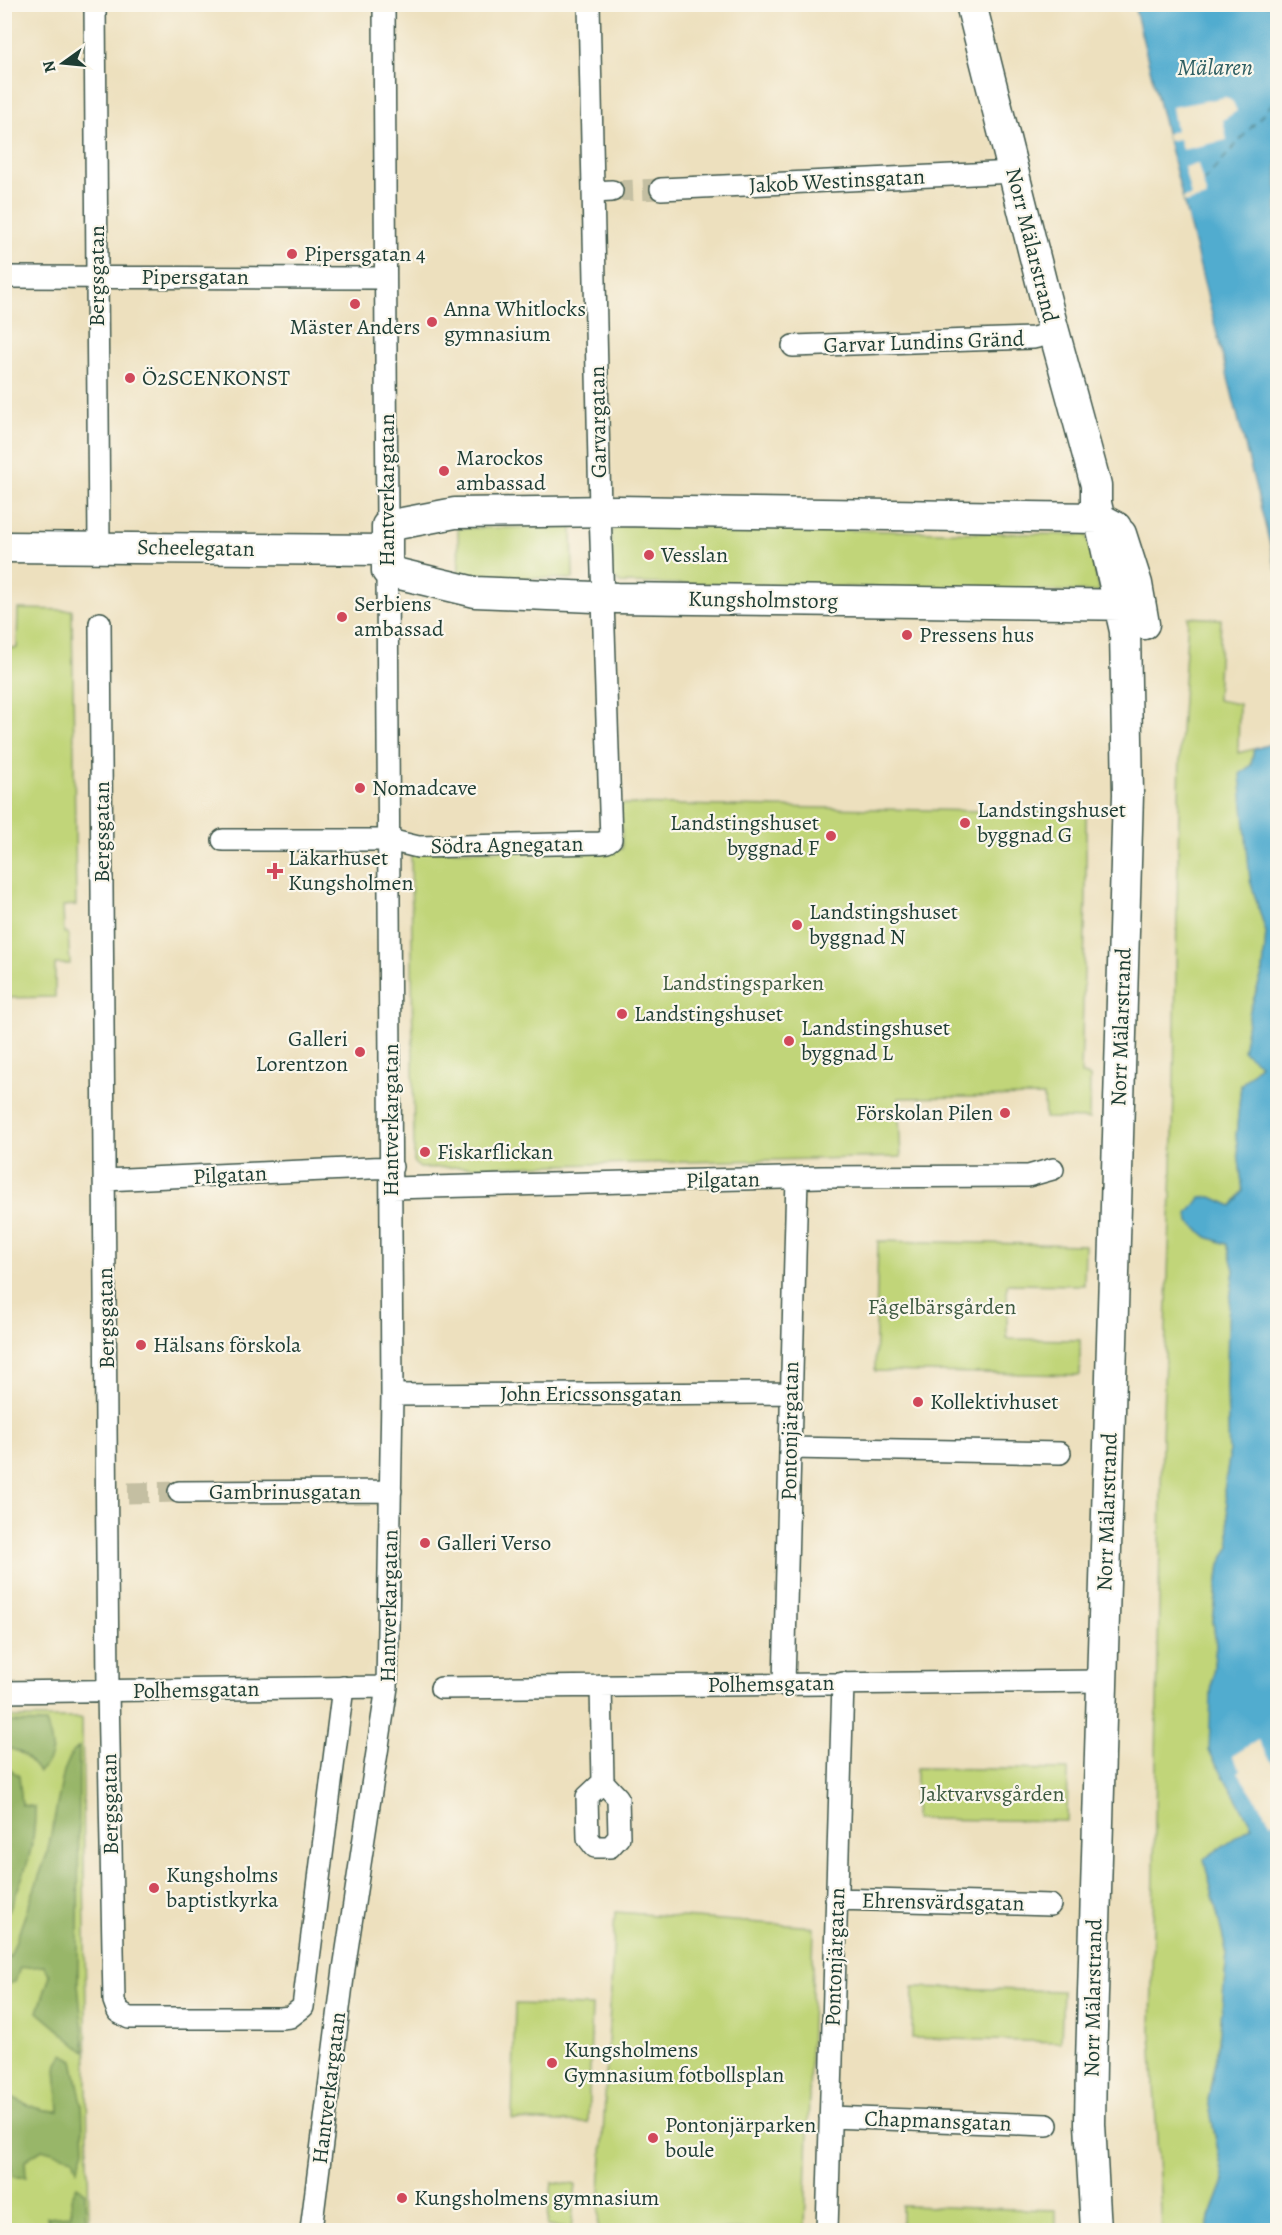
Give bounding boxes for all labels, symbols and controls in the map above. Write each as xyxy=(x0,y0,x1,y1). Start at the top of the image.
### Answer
north arrow xyxy=(33,33,93,93)
water label: Mälaren xyxy=(1177,51,1253,83)
text: N xyxy=(37,58,62,75)
street label: Jakob Westinsgatan xyxy=(748,161,926,201)
street label: Norr Mälarstrand xyxy=(998,164,1066,326)
street label: Bergsgatan xyxy=(82,225,112,327)
place label: Pipersgatan 4 xyxy=(304,239,426,269)
marker: Pipersgatan 4 xyxy=(285,247,299,261)
street label: Pipersgatan xyxy=(141,262,249,292)
place label: Anna Whitlocks gymnasium xyxy=(443,294,586,349)
marker: Mäster Anders xyxy=(348,297,362,311)
place label: Mäster Anders xyxy=(290,312,420,342)
marker: Anna Whitlocks gymnasium xyxy=(425,315,439,329)
street label: Garvar Lundins Gränd xyxy=(823,323,1025,360)
place label: Ö2SCENKONST xyxy=(142,363,290,393)
street label: Garvargatan xyxy=(582,366,614,478)
marker: Ö2SCENKONST xyxy=(123,371,137,385)
street label: Hantverkargatan xyxy=(372,413,402,567)
place label: Marockos ambassad xyxy=(456,443,546,498)
marker: Marockos ambassad xyxy=(437,464,451,478)
street label: Scheelegatan xyxy=(137,532,255,564)
place label: Vesslan xyxy=(660,540,728,570)
marker: Vesslan xyxy=(642,548,656,562)
street label: Kungsholmstorg xyxy=(688,584,838,616)
place label: Serbiens ambassad xyxy=(354,589,444,644)
marker: Serbiens ambassad xyxy=(335,610,349,624)
place label: Pressens hus xyxy=(919,620,1034,650)
marker: Pressens hus xyxy=(900,628,914,642)
place label: Nomadcave xyxy=(372,773,477,803)
street label: Bergsgatan xyxy=(87,781,117,883)
marker: Nomadcave xyxy=(353,781,367,795)
place label: Landstingshuset byggnad G xyxy=(977,795,1126,850)
place label: Landstingshuset byggnad F xyxy=(670,808,819,863)
marker: Landstingshuset byggnad G xyxy=(958,816,972,830)
street label: Södra Agnegatan xyxy=(430,829,584,861)
marker: Landstingshuset byggnad F xyxy=(824,829,838,843)
place label: Läkarhuset Kungsholmen xyxy=(288,843,414,898)
marker: Läkarhuset Kungsholmen xyxy=(266,862,284,880)
place label: Landstingshuset byggnad N xyxy=(809,897,958,952)
marker: Landstingshuset byggnad N xyxy=(790,918,804,932)
street label: Norr Mälarstrand xyxy=(1103,947,1139,1107)
park label: Landstingsparken xyxy=(662,968,824,998)
place label: Landstingshuset xyxy=(634,999,783,1029)
marker: Landstingshuset xyxy=(615,1007,629,1021)
place label: Landstingshuset byggnad L xyxy=(801,1013,950,1068)
place label: Galleri Lorentzon xyxy=(255,1024,348,1079)
marker: Landstingshuset byggnad L xyxy=(782,1034,796,1048)
street label: Hantverkargatan xyxy=(376,1043,406,1197)
marker: Galleri Lorentzon xyxy=(353,1045,367,1059)
place label: Förskolan Pilen xyxy=(856,1098,993,1128)
marker: Förskolan Pilen xyxy=(998,1106,1012,1120)
place label: Fiskarflickan xyxy=(437,1137,553,1167)
marker: Fiskarflickan xyxy=(418,1145,432,1159)
street label: Pilgatan xyxy=(192,1158,268,1192)
street label: Pilgatan xyxy=(686,1164,760,1196)
street label: Bergsgatan xyxy=(90,1267,122,1369)
park label: Fågelbärsgården xyxy=(868,1292,1016,1322)
place label: Hälsans förskola xyxy=(153,1330,302,1360)
marker: Hälsans förskola xyxy=(134,1338,148,1352)
street label: Pontonjärgatan xyxy=(774,1361,806,1501)
street label: John Ericssonsgatan xyxy=(500,1379,682,1409)
place label: Kollektivhuset xyxy=(930,1387,1059,1417)
marker: Kollektivhuset xyxy=(911,1395,925,1409)
street label: Norr Mälarstrand xyxy=(1089,1432,1125,1592)
street label: Gambrinusgatan xyxy=(209,1477,361,1507)
place label: Galleri Verso xyxy=(437,1528,551,1558)
street label: Hantverkargatan xyxy=(373,1529,405,1683)
marker: Galleri Verso xyxy=(418,1536,432,1550)
street label: Polhemsgatan xyxy=(707,1668,835,1700)
street label: Polhemsgatan xyxy=(132,1674,260,1706)
street label: Bergsgatan xyxy=(94,1753,126,1855)
park label: Jaktvarvsgården xyxy=(920,1779,1064,1809)
place label: Kungsholms baptistkyrka xyxy=(166,1860,279,1915)
marker: Kungsholms baptistkyrka xyxy=(147,1881,161,1895)
street label: Ehrensvärdsgatan xyxy=(861,1886,1025,1918)
street label: Pontonjärgatan xyxy=(818,1887,852,2027)
street label: Norr Mälarstrand xyxy=(1077,1918,1109,2078)
street label: Hantverkargatan xyxy=(305,2010,353,2166)
place label: Kungsholmens Gymnasium fotbollsplan xyxy=(564,2035,784,2090)
marker: Kungsholmens Gymnasium fotbollsplan xyxy=(545,2056,559,2070)
street label: Chapmansgatan xyxy=(864,2103,1012,2139)
place label: Pontonjärparken boule xyxy=(665,2110,816,2165)
marker: Pontonjärparken boule xyxy=(646,2131,660,2145)
place label: Kungsholmens gymnasium xyxy=(414,2183,659,2213)
marker: Kungsholmens gymnasium xyxy=(395,2191,409,2205)

